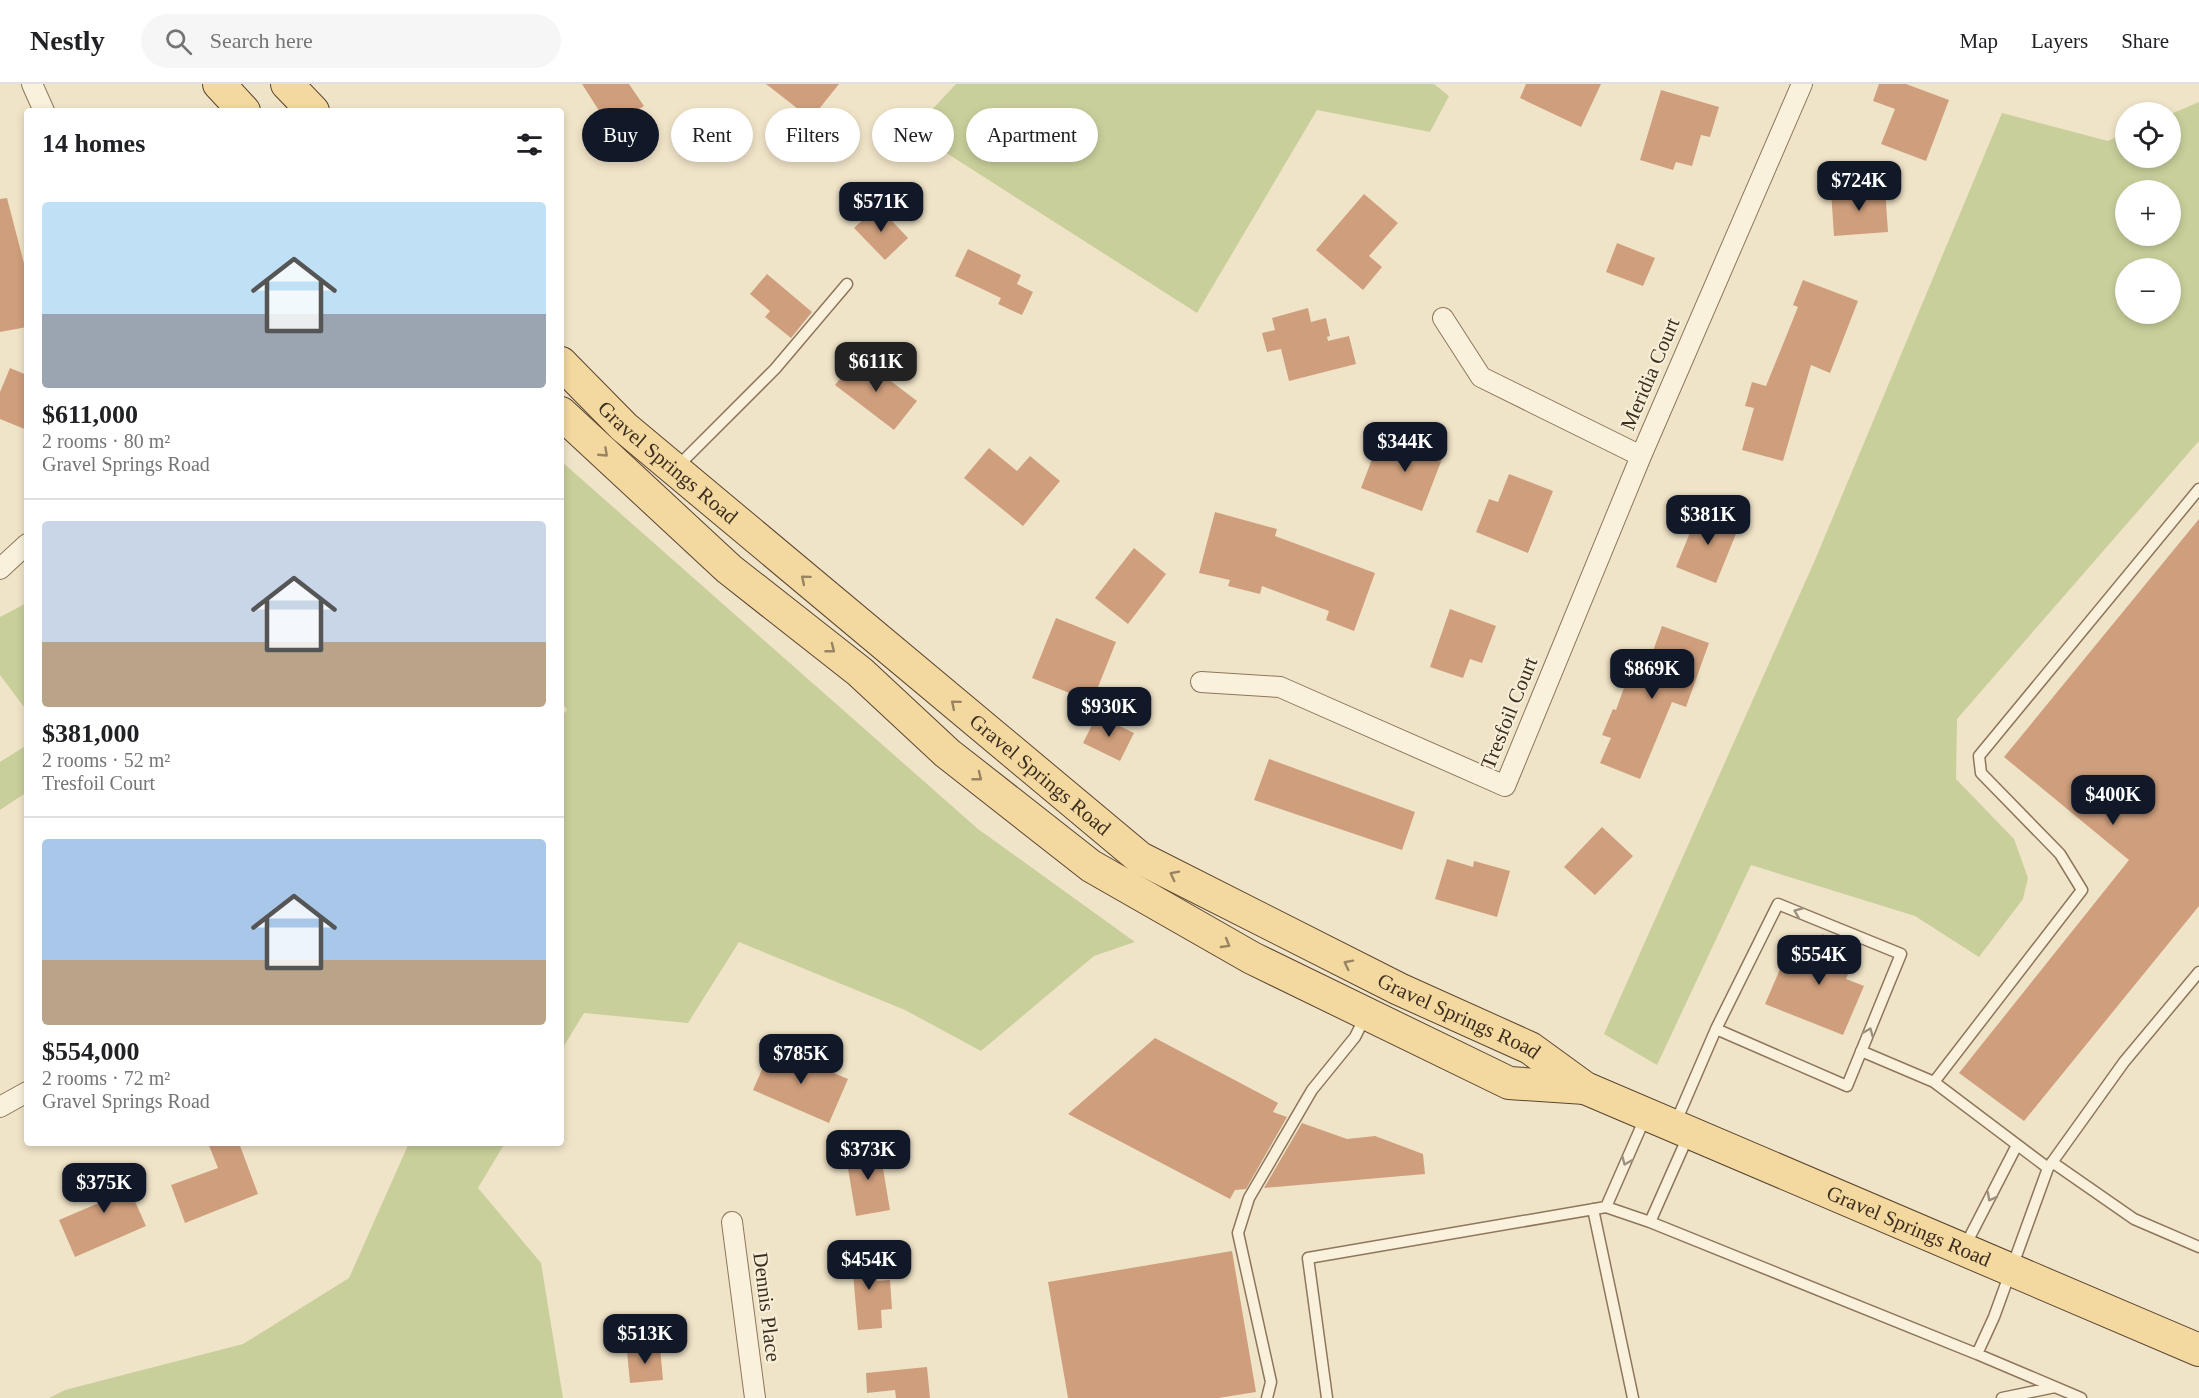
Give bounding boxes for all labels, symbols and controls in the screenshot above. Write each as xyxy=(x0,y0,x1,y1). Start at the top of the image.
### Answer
search box xyxy=(141,14,561,68)
text: Nestly xyxy=(30,25,105,56)
icon: search xyxy=(162,25,195,58)
text: Search here xyxy=(210,28,313,53)
text: Map xyxy=(1960,29,1998,53)
text: Layers xyxy=(2031,29,2088,53)
text: Share xyxy=(2121,29,2169,53)
map controls xyxy=(2115,102,2181,324)
button: locate xyxy=(2115,102,2181,168)
chip: Buy xyxy=(582,108,659,162)
chip: Rent xyxy=(671,108,753,162)
chip: Filters xyxy=(765,108,860,162)
chip: New xyxy=(872,108,954,162)
chip: Apartment xyxy=(966,108,1098,162)
icon: filters xyxy=(513,128,546,161)
text: 14 homes xyxy=(42,129,145,158)
pin: $724K xyxy=(1817,161,1901,212)
text: $724K xyxy=(1831,169,1887,191)
button: + xyxy=(2115,180,2181,246)
pin: $571K xyxy=(839,182,923,233)
text: $571K xyxy=(853,190,909,212)
icon: home xyxy=(240,241,348,349)
button: − xyxy=(2115,258,2181,324)
street label: Meridia Court xyxy=(1616,314,1684,434)
pin: $611K xyxy=(834,342,918,393)
text: $611K xyxy=(849,350,903,372)
street label: Gravel Springs Road xyxy=(593,396,743,529)
text: $611,000 xyxy=(42,400,138,429)
pin: $344K xyxy=(1363,422,1447,473)
text: 2 rooms · 80 m² xyxy=(42,430,170,452)
text: $344K xyxy=(1377,430,1433,452)
one-way arrow xyxy=(597,446,608,457)
text: Gravel Springs Road xyxy=(42,453,210,475)
pin: $381K xyxy=(1666,495,1750,546)
text: $381K xyxy=(1680,503,1736,525)
icon: home xyxy=(240,560,348,668)
one-way arrow xyxy=(801,575,812,586)
one-way arrow xyxy=(824,641,835,652)
pin: $869K xyxy=(1610,649,1694,700)
street label: Tresfoil Court xyxy=(1476,653,1542,773)
text: $869K xyxy=(1624,657,1680,679)
pin: $930K xyxy=(1067,687,1151,738)
text: $930K xyxy=(1081,695,1137,717)
one-way arrow xyxy=(951,700,962,711)
street label: Gravel Springs Road xyxy=(965,709,1116,841)
text: $381,000 xyxy=(42,719,140,748)
text: 2 rooms · 52 m² xyxy=(42,749,170,771)
one-way arrow xyxy=(971,770,982,781)
text: Tresfoil Court xyxy=(42,772,155,794)
pin: $400K xyxy=(2071,775,2155,826)
text: $400K xyxy=(2085,783,2141,805)
one-way arrow xyxy=(1169,871,1180,883)
icon: home xyxy=(240,878,348,986)
one-way arrow xyxy=(1793,907,1804,919)
pin: $554K xyxy=(1777,935,1861,986)
one-way arrow xyxy=(1220,936,1230,948)
text: $554K xyxy=(1791,943,1847,965)
one-way arrow xyxy=(1343,959,1354,971)
street label: Gravel Springs Road xyxy=(1374,968,1546,1064)
one-way arrow xyxy=(1862,1027,1874,1038)
pin: $785K xyxy=(759,1034,843,1085)
text: $554,000 xyxy=(42,1037,140,1066)
text: $785K xyxy=(773,1042,829,1064)
text: 2 rooms · 72 m² xyxy=(42,1067,170,1089)
text: Gravel Springs Road xyxy=(42,1090,210,1112)
pin: $373K xyxy=(826,1130,910,1181)
text: $373K xyxy=(840,1138,896,1160)
one-way arrow xyxy=(1621,1154,1633,1165)
pin: $375K xyxy=(62,1163,146,1214)
text: $375K xyxy=(76,1171,132,1193)
street label: Gravel Springs Road xyxy=(1823,1181,1995,1272)
one-way arrow xyxy=(1986,1191,1998,1202)
pin: $454K xyxy=(827,1240,911,1291)
text: $454K xyxy=(841,1248,897,1270)
street label: Dennis Place xyxy=(748,1251,786,1363)
pin: $513K xyxy=(603,1314,687,1365)
text: $513K xyxy=(617,1322,673,1344)

